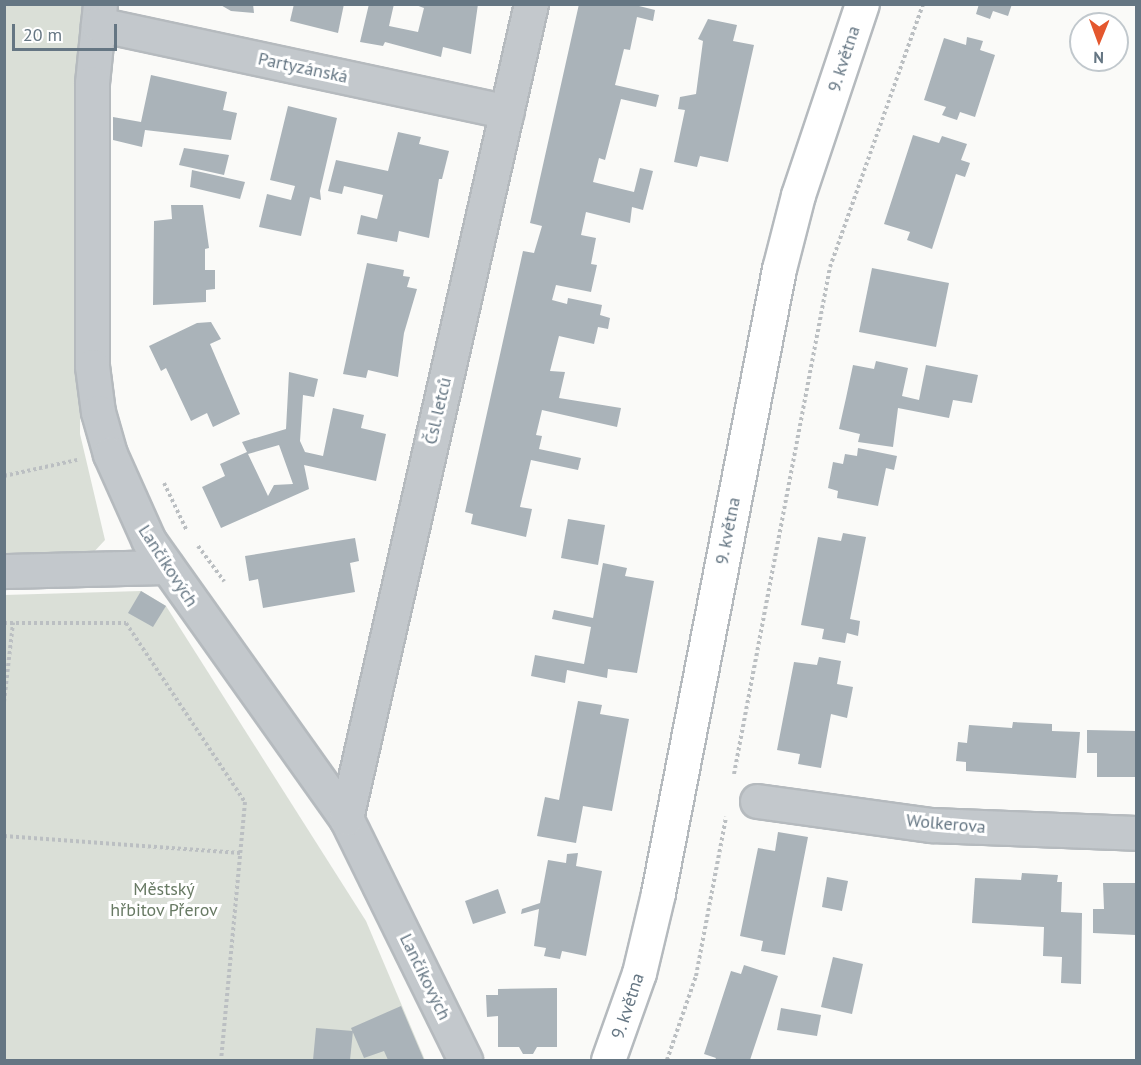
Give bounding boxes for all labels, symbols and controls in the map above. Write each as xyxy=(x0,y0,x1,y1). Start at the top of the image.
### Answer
scale bar xyxy=(15,12,120,50)
north arrow xyxy=(1069,12,1129,72)
text: 20 m xyxy=(23,23,62,46)
street label: 9. května xyxy=(823,23,865,95)
street label: Partyzánská xyxy=(256,48,350,88)
text: N xyxy=(1093,48,1104,68)
street label: Čsl. letců xyxy=(420,375,456,447)
street label: 9. května xyxy=(711,495,745,567)
street label: Lančíkových xyxy=(133,521,203,611)
street label: Wolkerova xyxy=(905,810,987,838)
park label: Městský hřbitov Přerov xyxy=(110,879,218,922)
street label: Lančíkových xyxy=(395,930,455,1024)
street label: 9. května xyxy=(607,970,649,1042)

